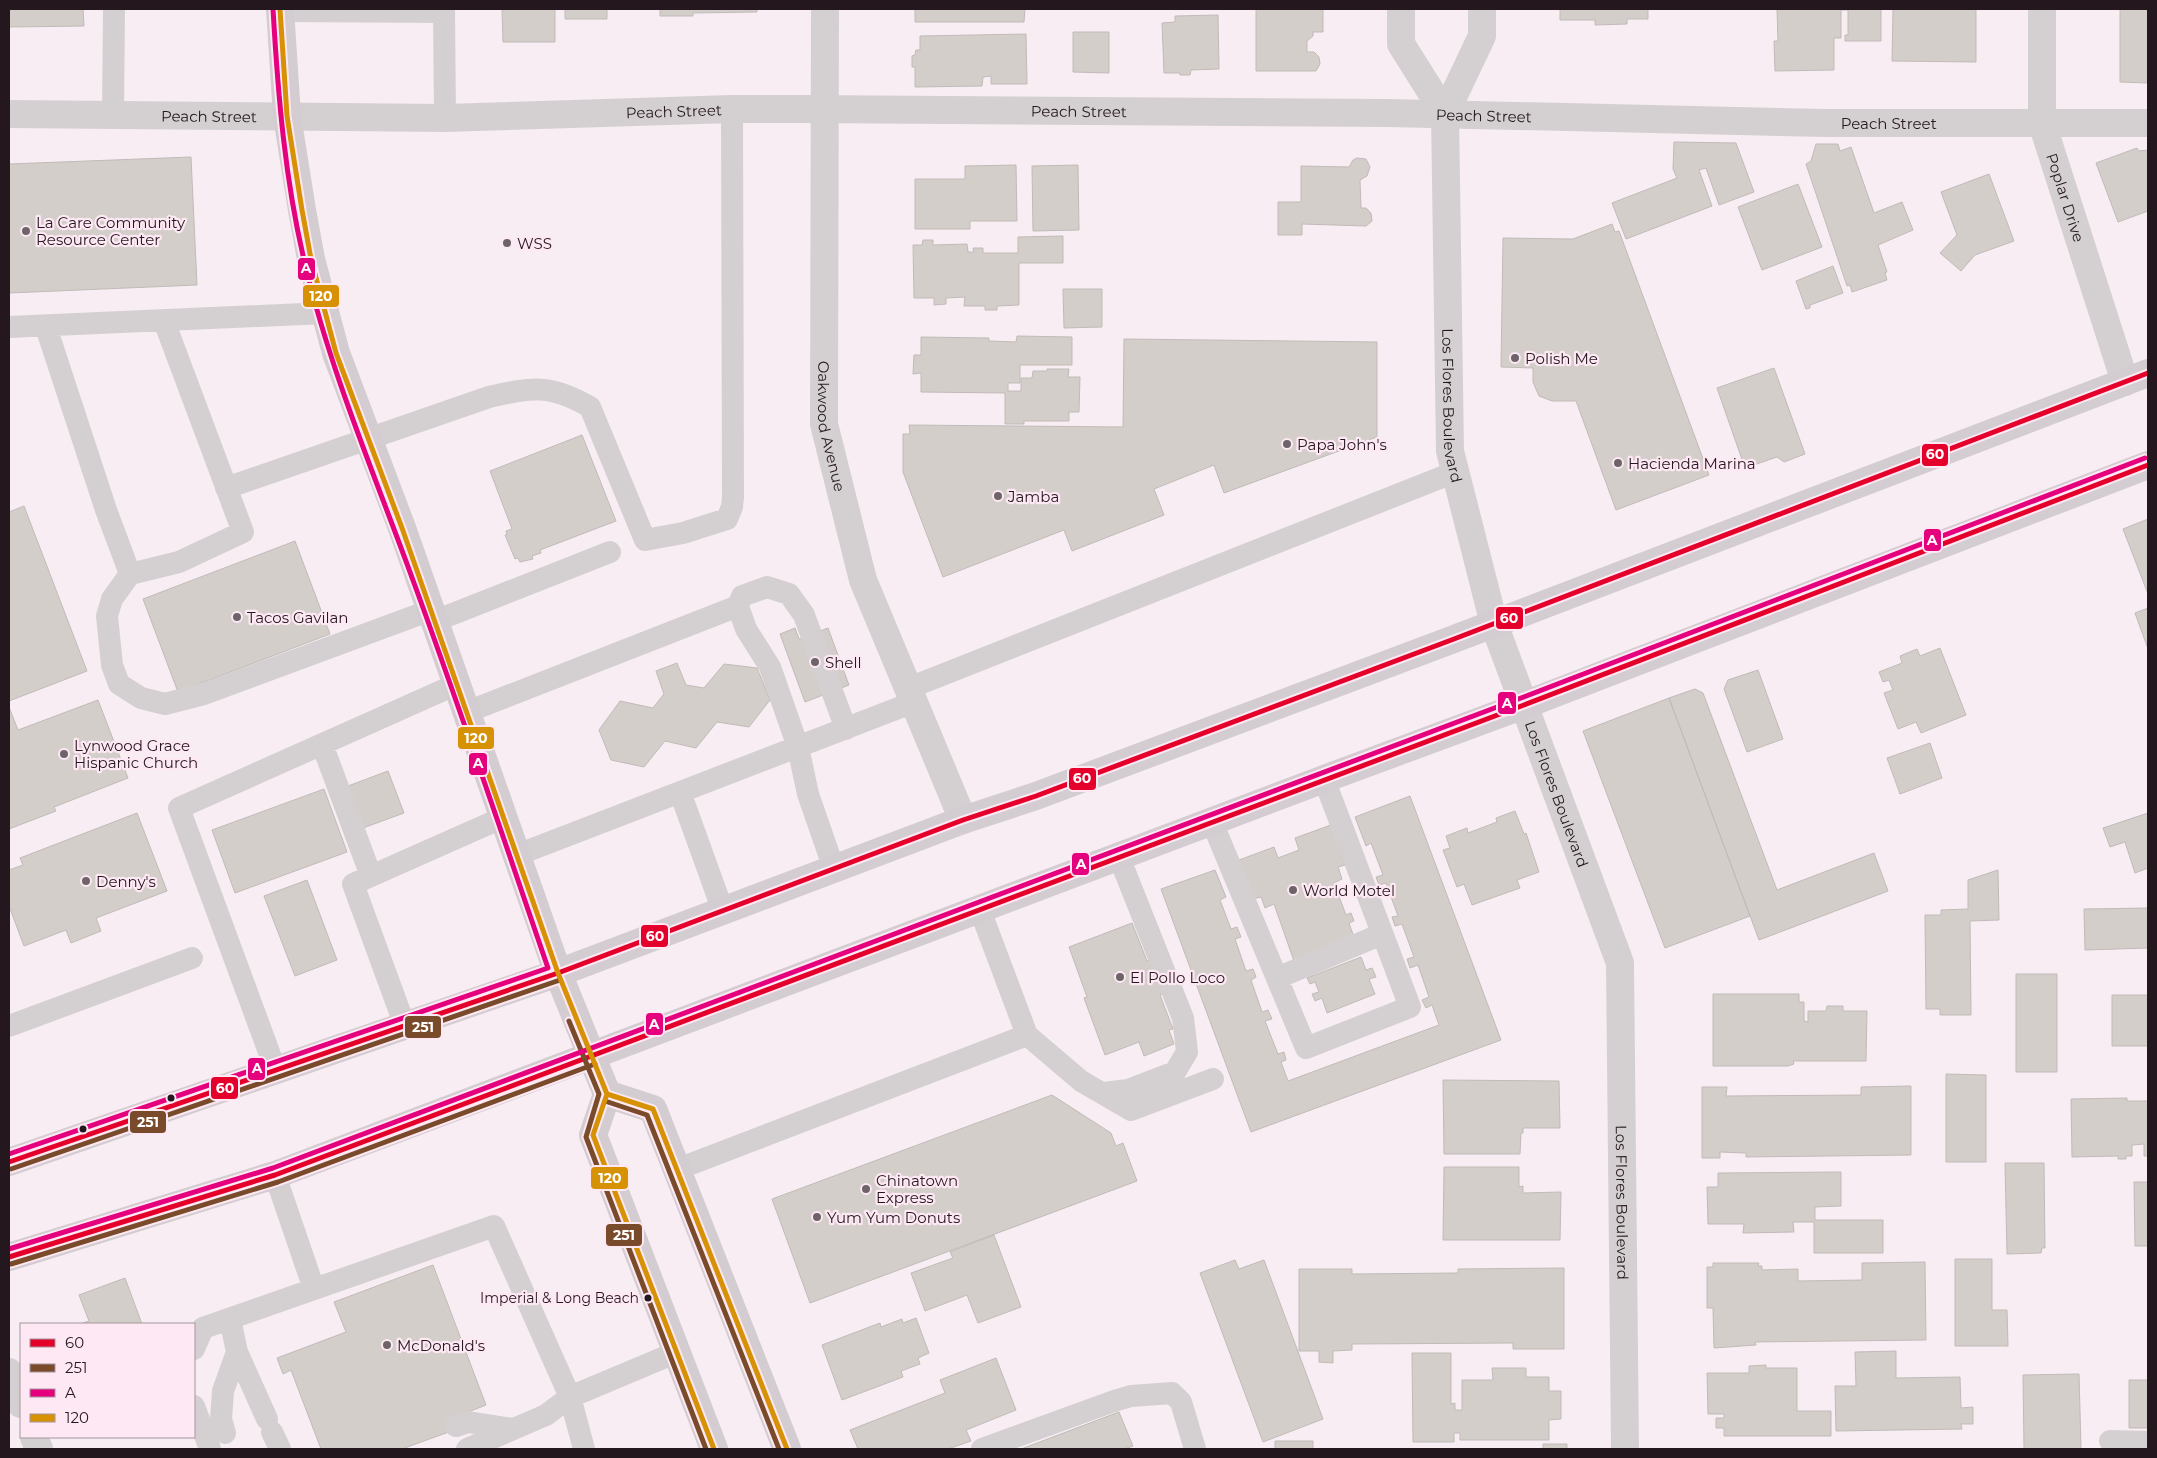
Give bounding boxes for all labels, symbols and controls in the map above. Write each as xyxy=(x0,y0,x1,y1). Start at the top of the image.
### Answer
street label: Peach Street xyxy=(626,100,722,122)
street label: Peach Street xyxy=(1031,101,1127,121)
street label: Peach Street xyxy=(1436,105,1532,126)
street label: Peach Street xyxy=(161,106,257,126)
street label: Peach Street xyxy=(1841,114,1937,133)
street label: Poplar Drive xyxy=(2043,150,2089,244)
place label: La Care Community Resource Center xyxy=(36,213,186,249)
marker: La Care Community Resource Center xyxy=(20,225,32,237)
place label: WSS xyxy=(517,234,552,253)
marker: WSS xyxy=(501,237,513,249)
line badge: A xyxy=(297,257,316,281)
text: A xyxy=(300,259,312,277)
line badge: 120 xyxy=(302,284,340,308)
text: 120 xyxy=(309,287,333,305)
street label: Los Flores Boulevard xyxy=(1439,328,1467,484)
place label: Polish Me xyxy=(1525,349,1598,368)
marker: Polish Me xyxy=(1509,352,1521,364)
street label: Oakwood Avenue xyxy=(814,361,850,494)
place label: Papa John's xyxy=(1297,435,1387,454)
marker: Papa John's xyxy=(1281,438,1293,450)
line badge: 60 xyxy=(1921,443,1949,467)
text: 60 xyxy=(1926,445,1944,463)
place label: Hacienda Marina xyxy=(1628,454,1756,473)
marker: Hacienda Marina xyxy=(1612,457,1624,469)
place label: Jamba xyxy=(1007,487,1059,506)
marker: Jamba xyxy=(992,490,1004,502)
line badge: A xyxy=(1923,528,1942,552)
text: A xyxy=(1926,531,1938,549)
line badge: 60 xyxy=(1495,606,1524,630)
place label: Tacos Gavilan xyxy=(247,608,348,627)
text: 60 xyxy=(1500,609,1518,627)
marker: Tacos Gavilan xyxy=(231,611,243,623)
place label: Shell xyxy=(825,653,862,672)
marker: Shell xyxy=(809,656,821,668)
line badge: A xyxy=(1497,691,1517,715)
text: A xyxy=(1501,694,1513,712)
street label: Los Flores Boulevard xyxy=(1521,718,1593,870)
line badge: 120 xyxy=(457,726,495,750)
text: 120 xyxy=(464,729,488,747)
place label: Lynwood Grace Hispanic Church xyxy=(74,736,198,772)
marker: Lynwood Grace Hispanic Church xyxy=(58,748,70,760)
line badge: A xyxy=(468,752,488,776)
text: A xyxy=(472,754,484,772)
line badge: 60 xyxy=(1068,767,1097,791)
text: 60 xyxy=(1073,769,1091,787)
line badge: A xyxy=(1071,852,1090,876)
text: A xyxy=(1075,855,1087,873)
place label: Denny's xyxy=(96,872,156,891)
marker: Denny's xyxy=(80,875,92,887)
place label: World Motel xyxy=(1303,881,1395,900)
marker: World Motel xyxy=(1287,884,1299,896)
line badge: 60 xyxy=(640,924,669,948)
text: 60 xyxy=(646,927,664,945)
place label: El Pollo Loco xyxy=(1130,968,1225,987)
marker: El Pollo Loco xyxy=(1114,971,1126,983)
line badge: A xyxy=(645,1012,664,1036)
line badge: 251 xyxy=(404,1015,442,1039)
text: A xyxy=(648,1015,660,1033)
text: 251 xyxy=(412,1018,434,1036)
line badge: A xyxy=(247,1057,266,1081)
text: A xyxy=(251,1059,263,1077)
line badge: 60 xyxy=(210,1076,239,1100)
text: 60 xyxy=(216,1079,234,1097)
unlabelled marker xyxy=(166,1093,176,1103)
line badge: 251 xyxy=(129,1110,167,1134)
text: 251 xyxy=(137,1113,159,1131)
unlabelled marker xyxy=(78,1124,88,1134)
street label: Los Flores Boulevard xyxy=(1612,1125,1633,1280)
line badge: 120 xyxy=(590,1166,629,1190)
text: 120 xyxy=(598,1169,622,1187)
place label: Chinatown Express xyxy=(876,1171,958,1207)
marker: Chinatown Express xyxy=(860,1183,872,1195)
place label: Yum Yum Donuts xyxy=(827,1208,960,1227)
marker: Yum Yum Donuts xyxy=(811,1211,823,1223)
line badge: 251 xyxy=(605,1223,643,1247)
text: 251 xyxy=(613,1226,635,1244)
place label: Imperial & Long Beach xyxy=(480,1289,639,1307)
marker: Imperial & Long Beach xyxy=(643,1293,653,1303)
legend xyxy=(20,1323,195,1438)
text: 60 xyxy=(65,1333,84,1352)
place label: McDonald's xyxy=(397,1336,485,1355)
marker: McDonald's xyxy=(381,1339,393,1351)
text: 251 xyxy=(65,1358,87,1377)
text: A xyxy=(65,1383,76,1402)
text: 120 xyxy=(65,1408,89,1427)

